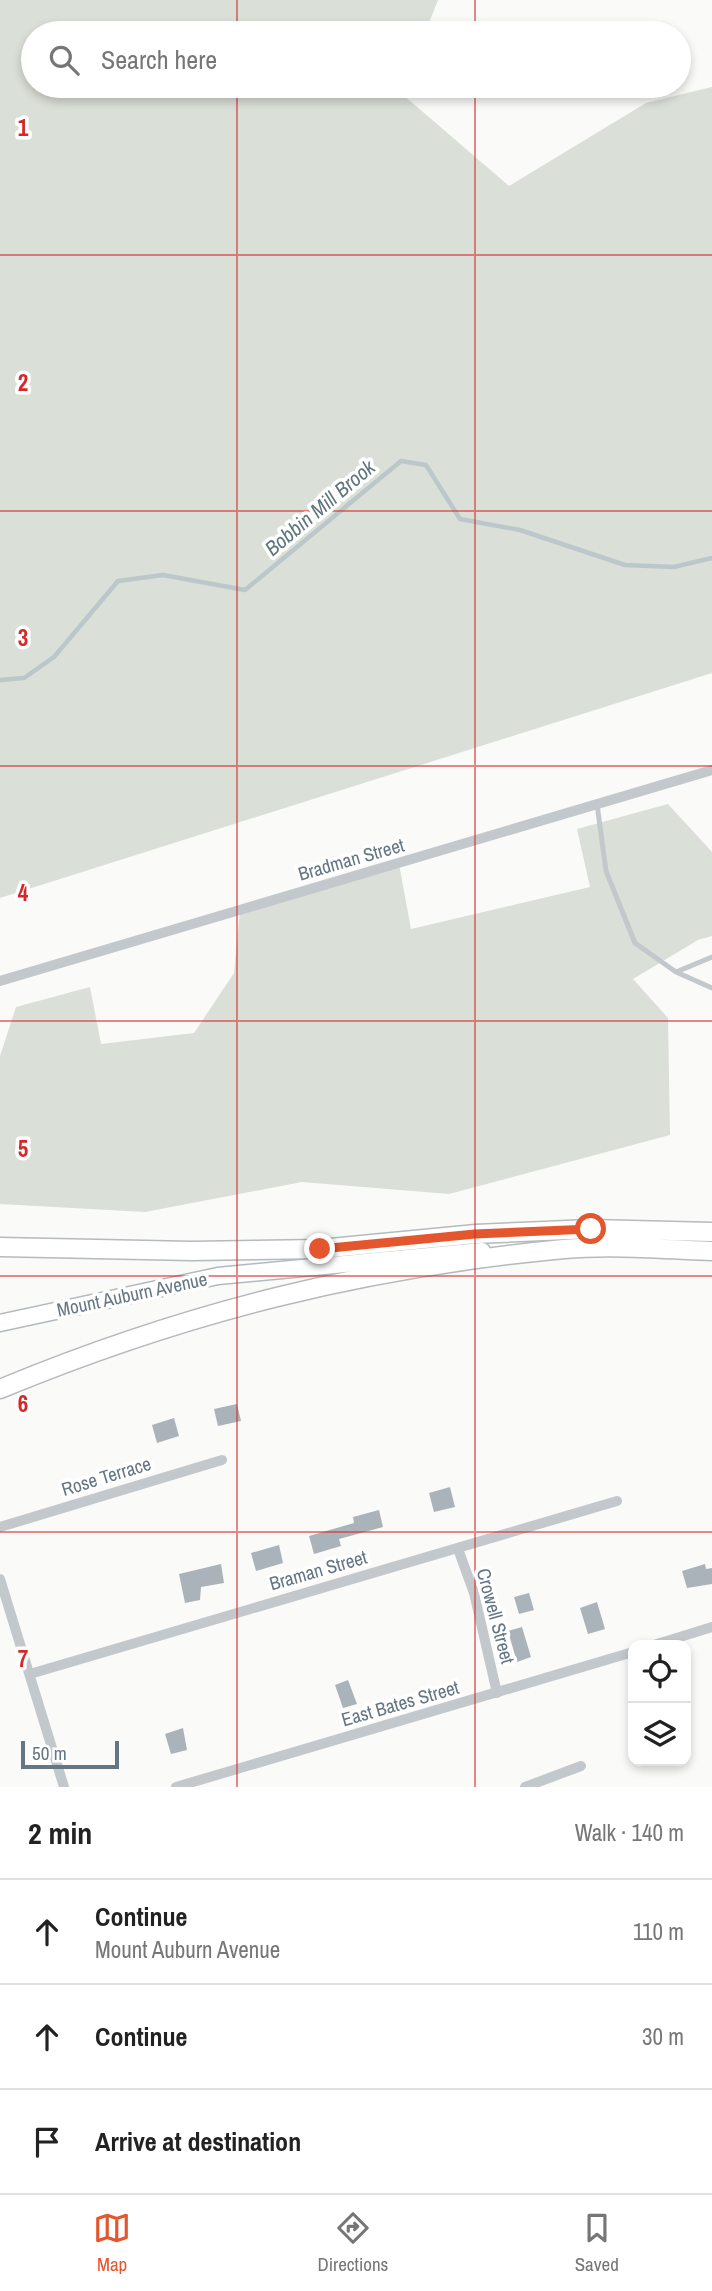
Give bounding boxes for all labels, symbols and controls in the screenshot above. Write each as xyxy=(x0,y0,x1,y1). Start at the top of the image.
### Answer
search box xyxy=(21,21,691,98)
icon: search xyxy=(45,41,83,79)
text: Search here xyxy=(101,42,217,77)
text: 1 xyxy=(18,112,29,143)
text: 2 xyxy=(18,367,28,398)
water label: Bobbin Mill Brook xyxy=(258,452,382,562)
text: 3 xyxy=(18,622,28,653)
street label: Bradman Street xyxy=(295,831,408,887)
text: 4 xyxy=(18,877,29,908)
text: 5 xyxy=(18,1133,28,1164)
route start xyxy=(575,1213,606,1244)
route end xyxy=(304,1233,335,1264)
street label: Mount Auburn Avenue xyxy=(54,1265,210,1323)
text: 6 xyxy=(18,1388,28,1419)
street label: Rose Terrace xyxy=(58,1450,154,1502)
street label: Braman Street xyxy=(266,1543,370,1596)
street label: Crowell Street xyxy=(471,1565,521,1667)
map controls xyxy=(628,1640,691,1766)
button: locate xyxy=(628,1640,691,1703)
text: 7 xyxy=(18,1643,28,1674)
street label: East Bates Street xyxy=(338,1674,463,1732)
button: layers xyxy=(628,1703,691,1766)
scale bar xyxy=(21,1738,119,1770)
text: 50 m xyxy=(32,1740,67,1766)
text: 2 min xyxy=(28,1813,92,1853)
text: Walk · 140 m xyxy=(575,1817,684,1848)
text: Continue xyxy=(95,1899,187,1934)
icon: ahead xyxy=(28,1913,66,1951)
text: 110 m xyxy=(633,1916,684,1947)
text: Mount Auburn Avenue xyxy=(95,1934,280,1965)
icon: ahead xyxy=(28,2018,66,2056)
text: Continue xyxy=(95,2019,187,2054)
text: 30 m xyxy=(642,2021,684,2052)
icon: arrive xyxy=(28,2123,66,2161)
text: Arrive at destination xyxy=(95,2124,301,2159)
tab: Map xyxy=(93,2209,131,2277)
tab: Directions xyxy=(317,2209,388,2277)
tab: Saved xyxy=(575,2209,619,2277)

